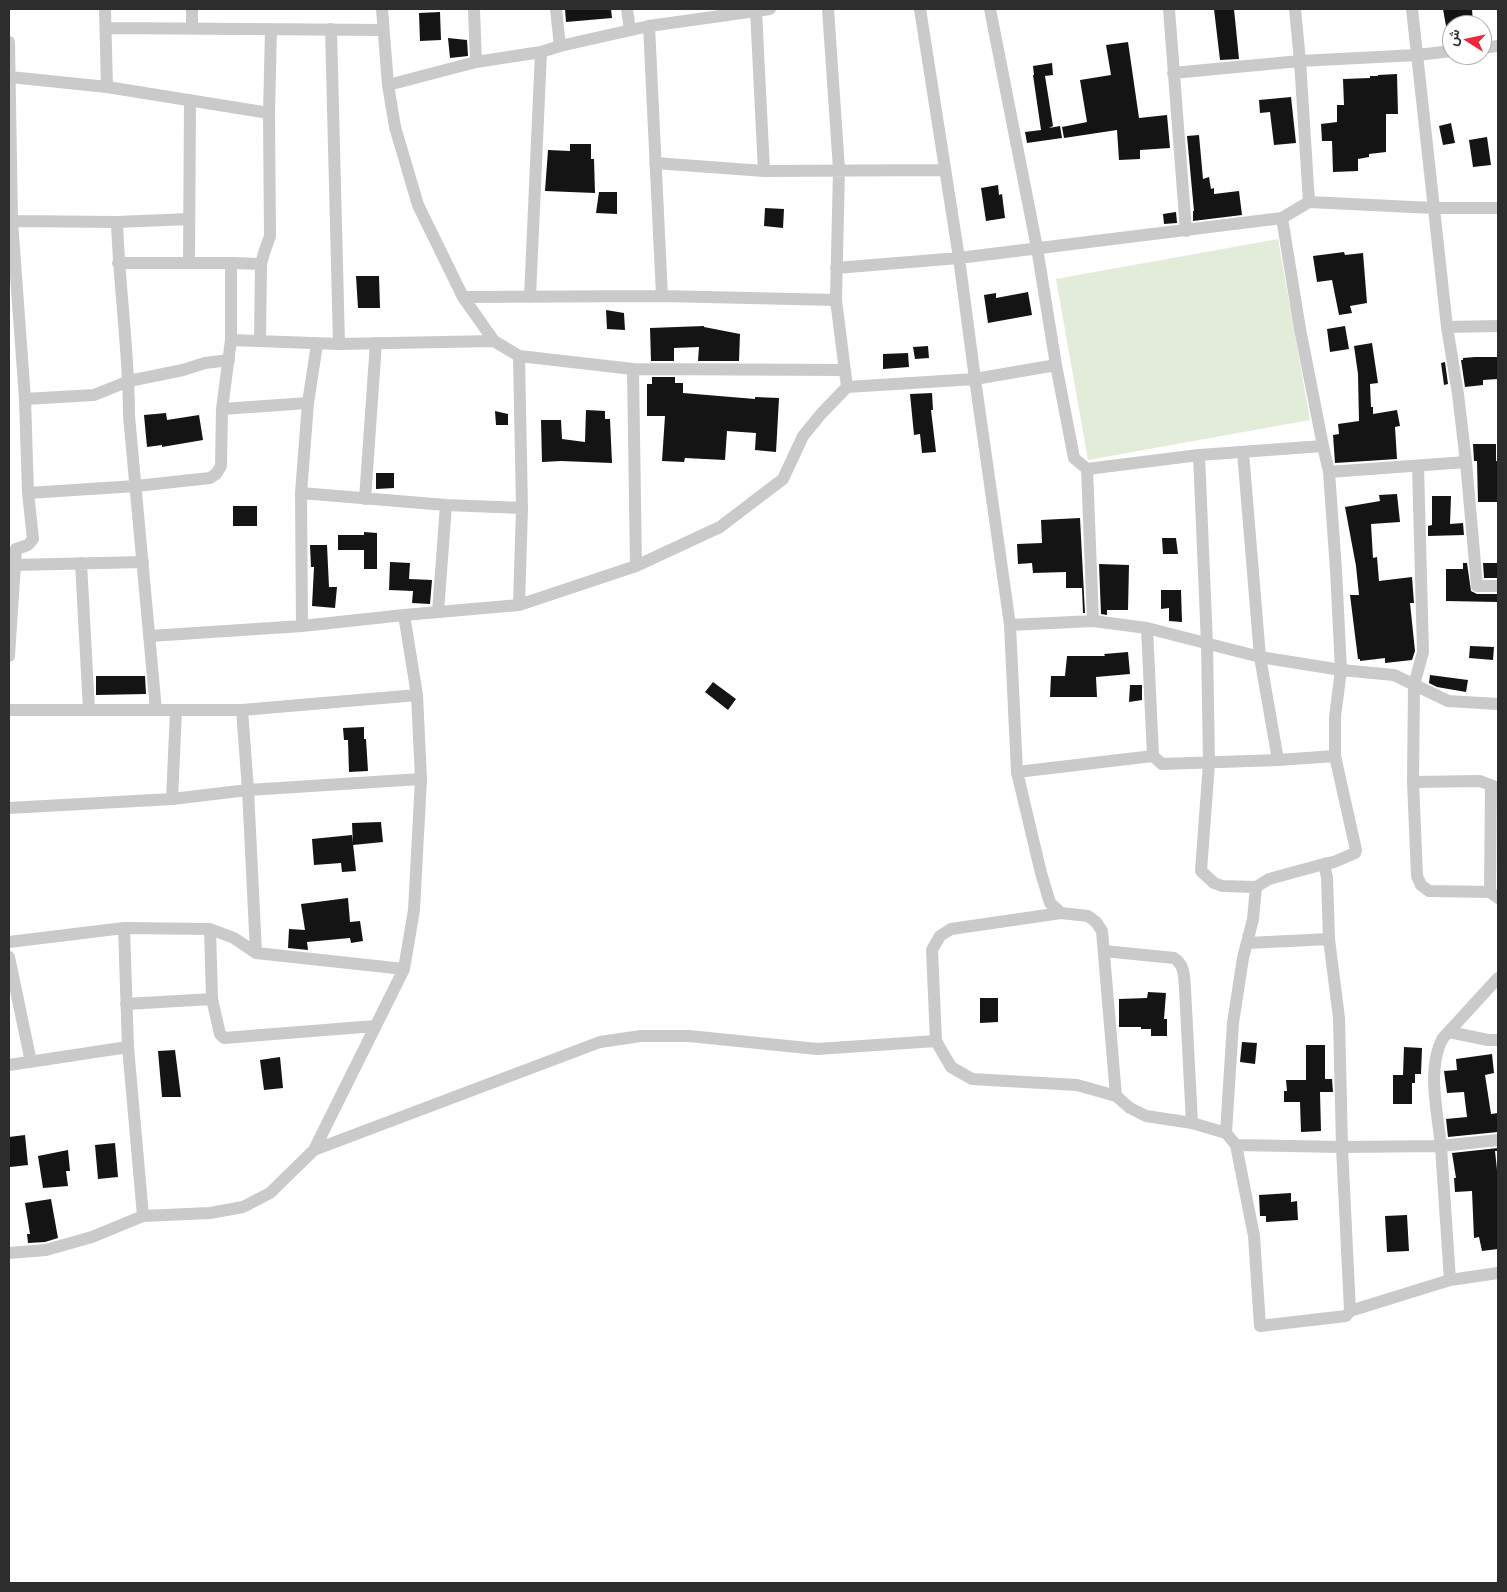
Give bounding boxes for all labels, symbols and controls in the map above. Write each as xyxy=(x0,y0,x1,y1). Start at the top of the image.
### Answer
north arrow xyxy=(1442,15,1492,65)
text: ش xyxy=(1442,28,1464,47)

